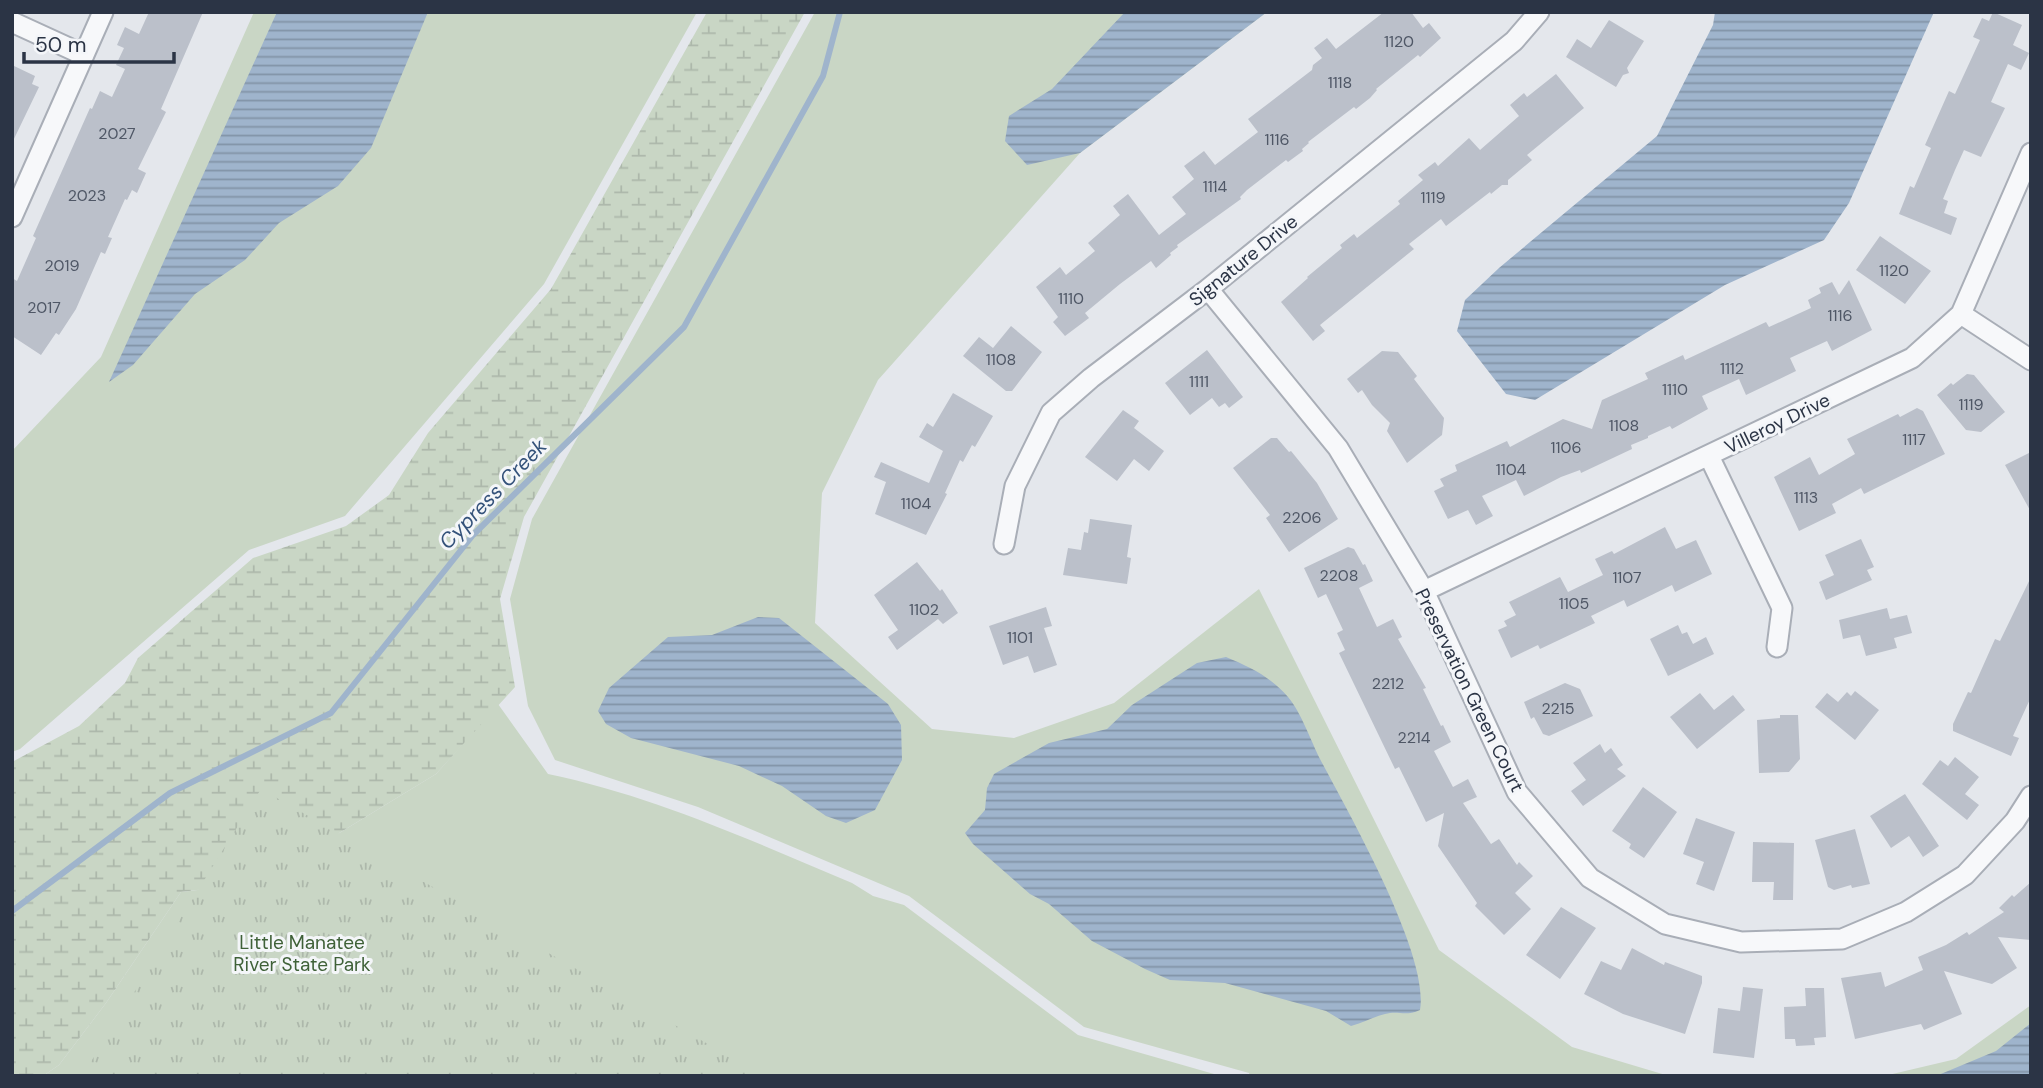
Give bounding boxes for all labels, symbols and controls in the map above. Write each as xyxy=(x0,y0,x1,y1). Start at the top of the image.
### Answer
scale bar xyxy=(24,21,175,65)
text: 50 m xyxy=(35,31,86,59)
house number: 1120 xyxy=(1384,31,1414,52)
house number: 1118 xyxy=(1328,72,1352,93)
house number: 2027 xyxy=(98,123,136,144)
house number: 1116 xyxy=(1264,129,1290,150)
house number: 1114 xyxy=(1203,176,1228,197)
house number: 2023 xyxy=(68,185,106,206)
house number: 1119 xyxy=(1420,187,1446,208)
street label: Signature Drive xyxy=(1184,209,1303,312)
house number: 2019 xyxy=(44,255,80,276)
house number: 1120 xyxy=(1879,260,1909,281)
house number: 1110 xyxy=(1058,288,1084,309)
house number: 2017 xyxy=(27,297,61,318)
house number: 1116 xyxy=(1827,305,1853,326)
house number: 1108 xyxy=(986,349,1016,370)
house number: 1112 xyxy=(1720,358,1744,379)
house number: 1111 xyxy=(1189,371,1209,392)
house number: 1110 xyxy=(1662,379,1688,400)
street label: Villeroy Drive xyxy=(1720,387,1834,460)
house number: 1119 xyxy=(1958,394,1984,415)
house number: 1108 xyxy=(1609,415,1639,436)
house number: 1117 xyxy=(1902,429,1926,450)
water label: Cypress Creek xyxy=(433,432,553,555)
house number: 1106 xyxy=(1551,437,1581,458)
house number: 1104 xyxy=(1496,459,1527,480)
house number: 1113 xyxy=(1794,487,1818,508)
house number: 1104 xyxy=(901,493,932,514)
house number: 2206 xyxy=(1282,507,1322,528)
house number: 2208 xyxy=(1320,565,1358,586)
house number: 1107 xyxy=(1612,567,1642,588)
street label: Preservation Green Court xyxy=(1409,584,1530,796)
house number: 1105 xyxy=(1559,593,1589,614)
house number: 1102 xyxy=(909,599,939,620)
house number: 1101 xyxy=(1007,627,1033,648)
house number: 2212 xyxy=(1372,673,1404,694)
house number: 2215 xyxy=(1541,698,1575,719)
house number: 2214 xyxy=(1397,727,1431,748)
park label: Little Manatee River State Park xyxy=(233,930,371,977)

